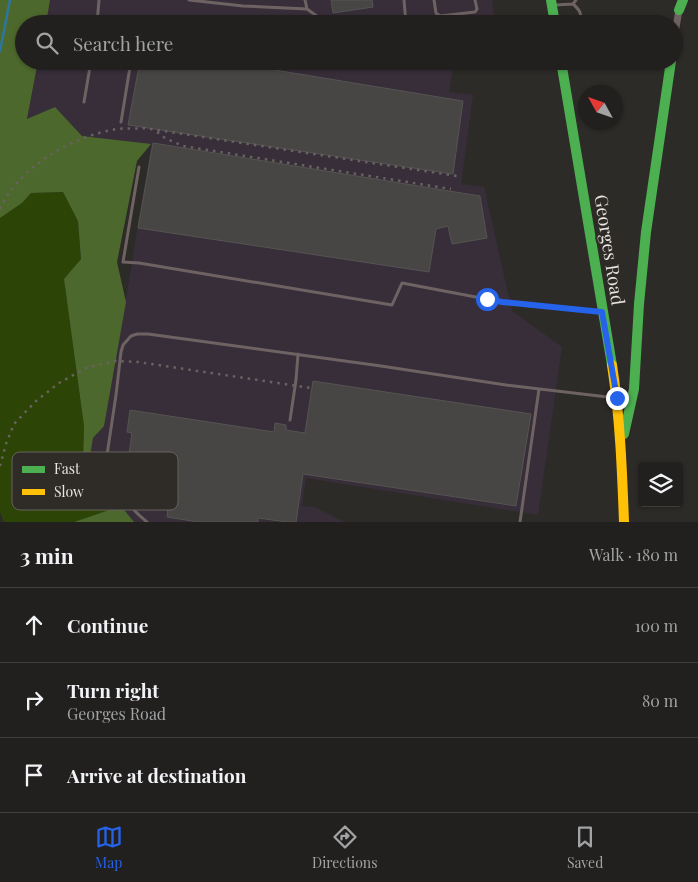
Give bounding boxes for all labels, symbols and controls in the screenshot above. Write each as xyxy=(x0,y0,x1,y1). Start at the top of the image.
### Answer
search box xyxy=(15,15,683,70)
icon: search xyxy=(33,29,61,57)
text: Search here xyxy=(73,30,173,56)
north arrow xyxy=(578,85,623,130)
street label: Georges Road xyxy=(589,193,631,307)
route start xyxy=(476,288,499,311)
route end xyxy=(606,387,629,410)
legend xyxy=(12,452,178,510)
text: Fast xyxy=(54,459,81,478)
map controls xyxy=(638,462,683,507)
button: layers xyxy=(638,462,683,507)
text: Slow xyxy=(54,482,84,501)
text: 3 min xyxy=(20,541,74,569)
text: Walk · 180 m xyxy=(589,544,678,565)
icon: ahead xyxy=(20,611,48,639)
text: Continue xyxy=(67,612,148,638)
text: 100 m xyxy=(635,615,678,636)
text: Turn right xyxy=(67,677,159,703)
icon: right xyxy=(20,686,48,714)
text: 80 m xyxy=(642,690,678,711)
text: Georges Road xyxy=(67,703,166,724)
icon: arrive xyxy=(20,761,48,789)
text: Arrive at destination xyxy=(67,762,247,788)
tab: Map xyxy=(95,823,123,872)
tab: Directions xyxy=(312,823,378,872)
tab: Saved xyxy=(567,823,603,872)

